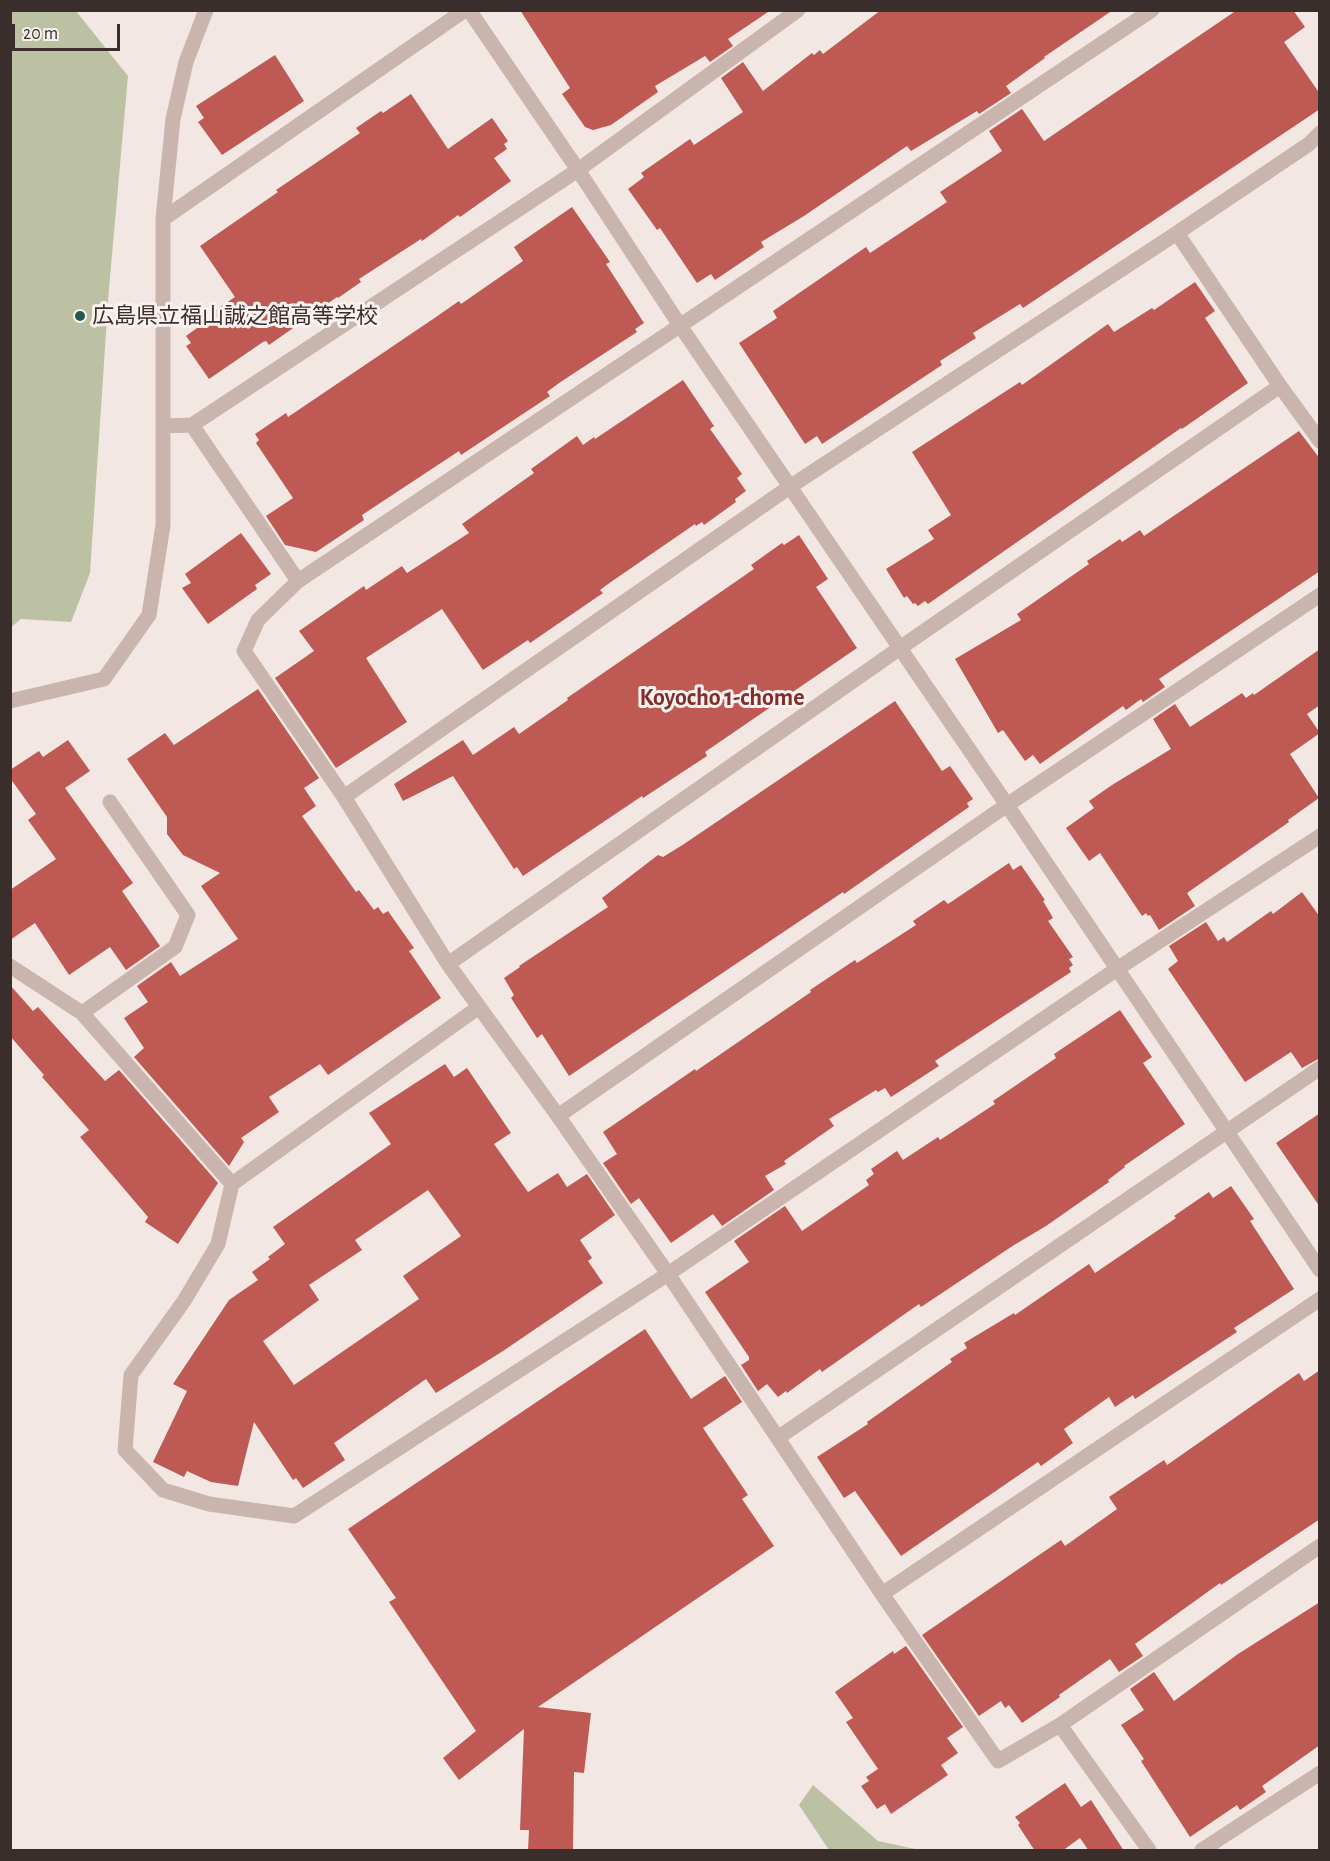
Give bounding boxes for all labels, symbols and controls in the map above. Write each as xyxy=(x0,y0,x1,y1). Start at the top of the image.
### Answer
scale bar xyxy=(15,12,123,50)
text: 20 m xyxy=(23,25,58,43)
place label: 広島県立福山誠之館高等学校 xyxy=(92,303,378,329)
marker: 広島県立福山誠之館高等学校 xyxy=(73,309,87,323)
district label: Koyocho 1-chome xyxy=(639,684,805,712)

